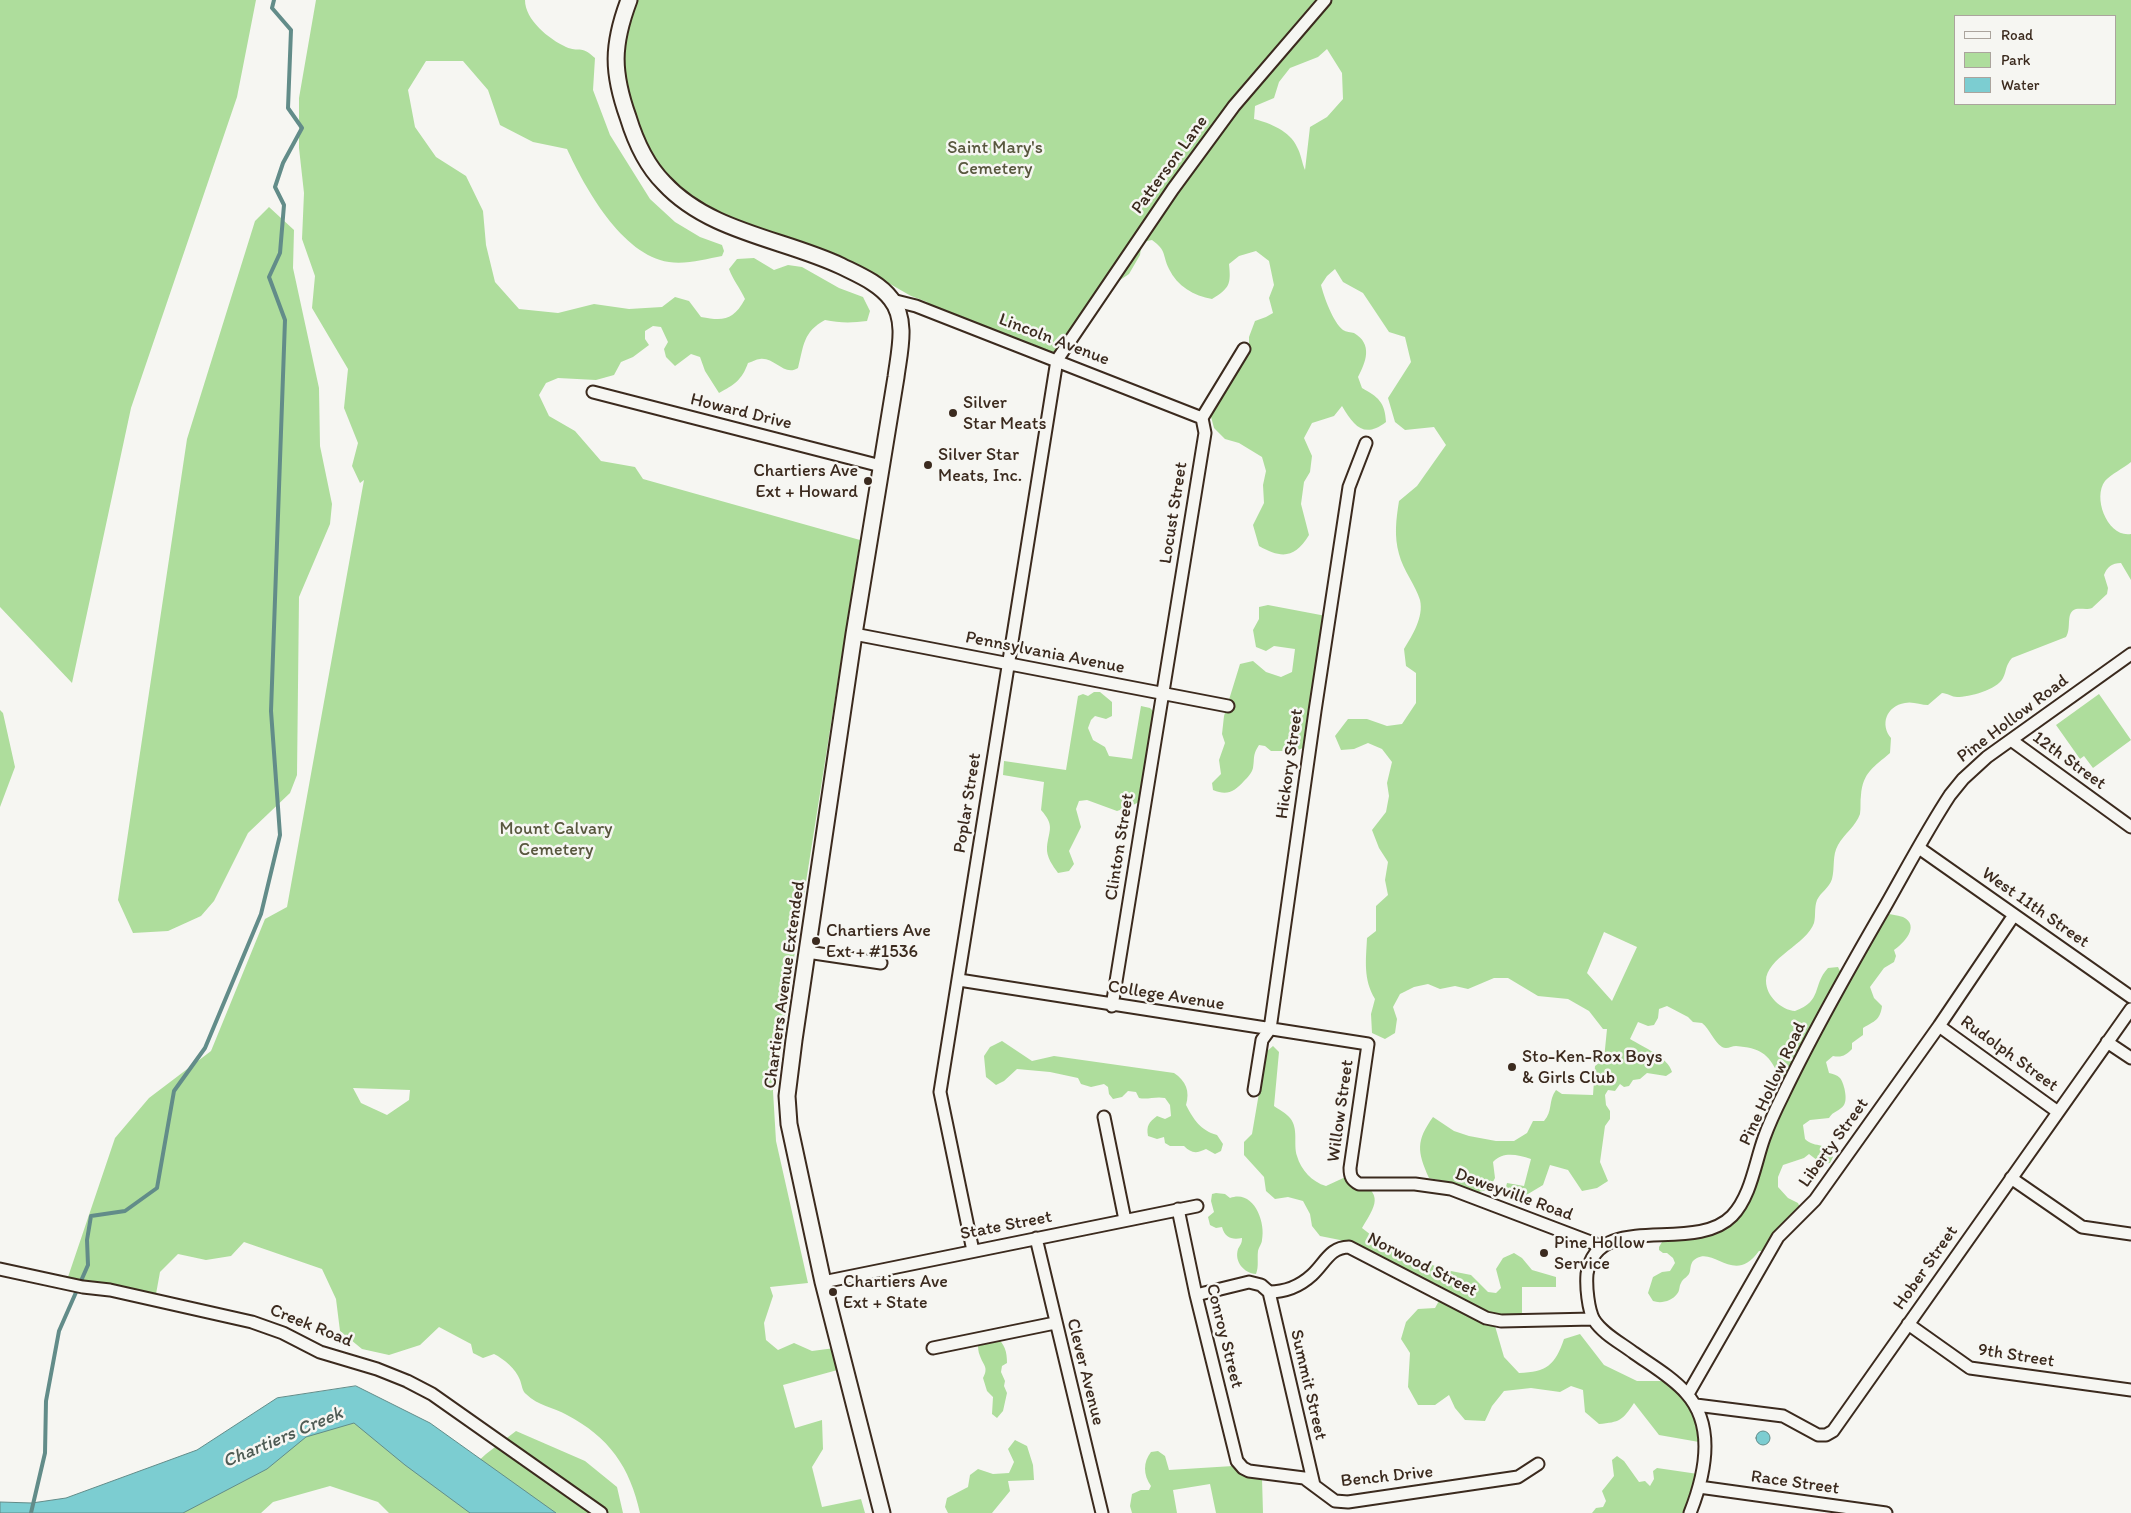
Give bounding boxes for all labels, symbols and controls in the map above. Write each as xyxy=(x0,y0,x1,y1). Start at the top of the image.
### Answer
legend xyxy=(1954,15,2116,105)
text: Road xyxy=(2001,26,2033,44)
text: Park xyxy=(2001,51,2031,69)
text: Water xyxy=(2001,76,2039,94)
street label: Patterson Lane xyxy=(1127,112,1213,218)
park label: Saint Mary's Cemetery xyxy=(947,137,1043,180)
street label: Lincoln Avenue xyxy=(996,309,1112,371)
street label: Howard Drive xyxy=(688,389,794,435)
place label: Silver Star Meats xyxy=(963,392,1046,434)
marker: Silver Star Meats xyxy=(947,407,959,419)
place label: Silver Star Meats, Inc. xyxy=(938,444,1022,486)
marker: Silver Star Meats, Inc. xyxy=(922,459,934,471)
place label: Chartiers Ave Ext + Howard xyxy=(753,460,858,502)
street label: Locust Street xyxy=(1155,460,1193,566)
marker: Chartiers Ave Ext + Howard xyxy=(862,475,874,487)
street label: Pennsylvania Avenue xyxy=(963,627,1127,679)
street label: Pine Hollow Road xyxy=(1953,670,2073,768)
street label: Hickory Street xyxy=(1272,708,1308,820)
street label: 12th Street xyxy=(2028,727,2110,795)
street label: Poplar Street xyxy=(949,751,987,855)
street label: Clinton Street xyxy=(1101,792,1139,902)
park label: Mount Calvary Cemetery xyxy=(500,818,612,861)
street label: West 11th Street xyxy=(1977,863,2093,953)
street label: Chartiers Avenue Extended xyxy=(760,880,810,1090)
place label: Chartiers Ave Ext + #1536 xyxy=(826,920,931,962)
marker: Chartiers Ave Ext + #1536 xyxy=(810,935,822,947)
street label: College Avenue xyxy=(1106,976,1226,1016)
street label: Rudolph Street xyxy=(1956,1011,2062,1097)
street label: Pine Hollow Road xyxy=(1735,1019,1811,1149)
place label: Sto-Ken-Rox Boys & Girls Club xyxy=(1522,1046,1662,1088)
street label: Willow Street xyxy=(1323,1058,1359,1164)
marker: Sto-Ken-Rox Boys & Girls Club xyxy=(1506,1061,1518,1073)
street label: Liberty Street xyxy=(1794,1094,1874,1192)
street label: Deweyville Road xyxy=(1452,1164,1576,1226)
street label: State Street xyxy=(958,1207,1054,1245)
street label: Hober Street xyxy=(1889,1222,1963,1314)
street label: Norwood Street xyxy=(1363,1228,1481,1302)
place label: Pine Hollow Service xyxy=(1554,1232,1645,1274)
marker: Pine Hollow Service xyxy=(1538,1247,1550,1259)
place label: Chartiers Ave Ext + State xyxy=(843,1271,948,1314)
street label: Conroy Street xyxy=(1201,1281,1247,1391)
marker: Chartiers Ave Ext + State xyxy=(827,1286,839,1298)
street label: Creek Road xyxy=(266,1300,356,1352)
street label: Clever Avenue xyxy=(1061,1316,1109,1428)
street label: Summit Street xyxy=(1285,1328,1331,1442)
street label: 9th Street xyxy=(1976,1339,2056,1373)
water label: Chartiers Creek xyxy=(219,1402,347,1474)
street label: Bench Drive xyxy=(1340,1461,1434,1493)
street label: Race Street xyxy=(1749,1466,1841,1500)

